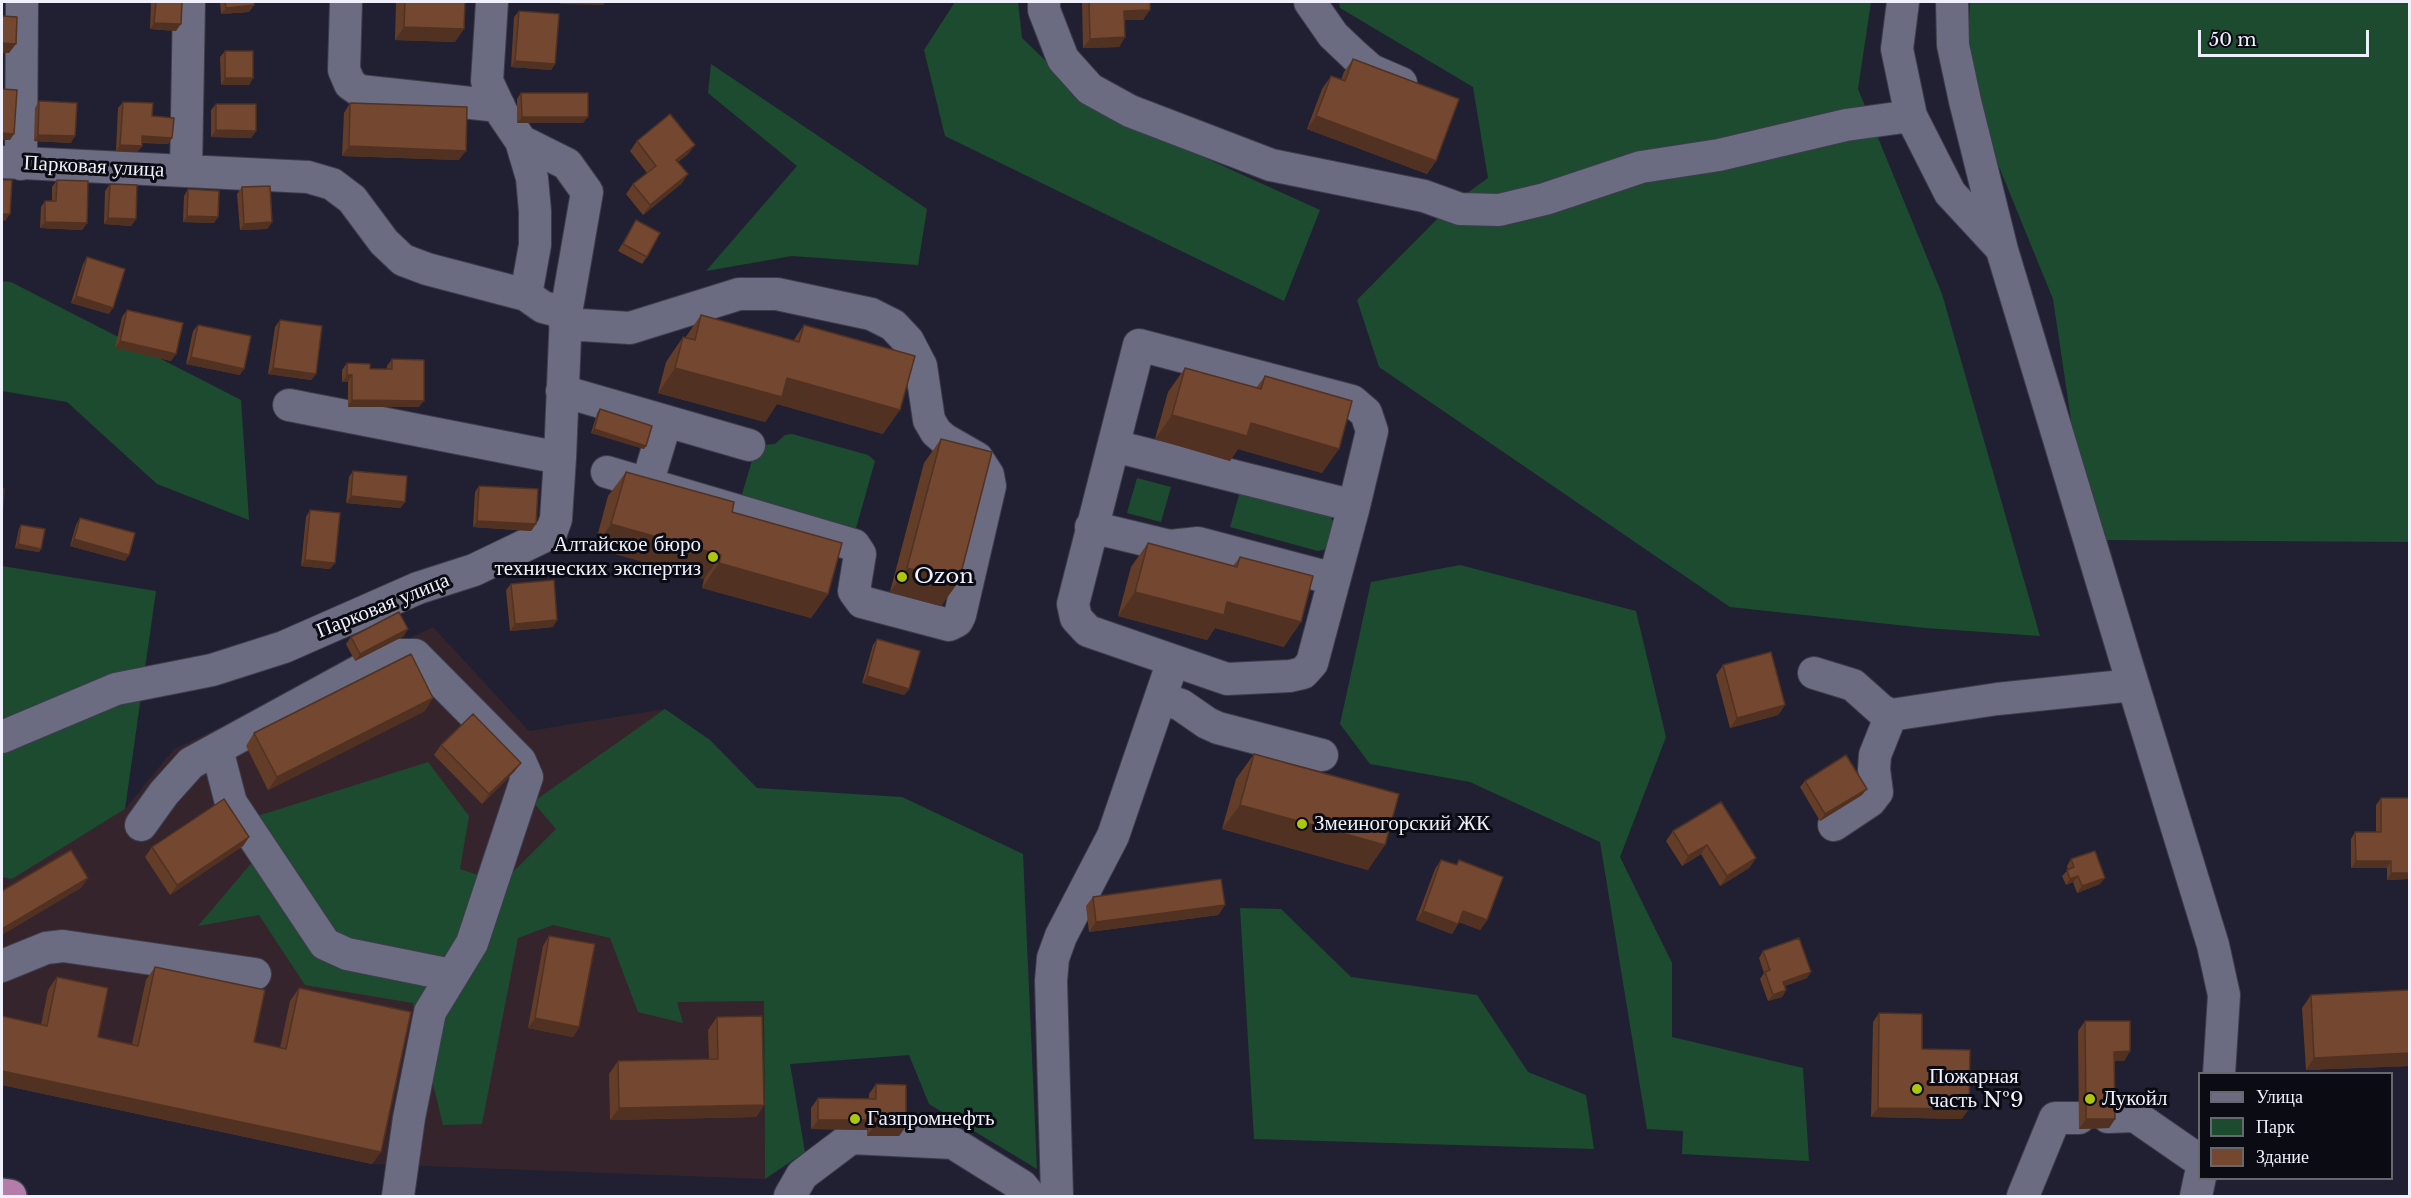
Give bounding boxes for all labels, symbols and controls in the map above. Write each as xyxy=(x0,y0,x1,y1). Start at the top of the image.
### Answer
scale bar xyxy=(2201,18,2372,56)
text: 50 m xyxy=(2209,29,2257,51)
street label: Парковая улица xyxy=(23,151,165,183)
place label: Алтайское бюро технических экспертиз xyxy=(495,532,701,582)
marker: Алтайское бюро технических экспертиз xyxy=(706,550,720,564)
place label: Ozon xyxy=(914,564,974,590)
street label: Парковая улица xyxy=(313,568,453,644)
marker: Ozon xyxy=(895,570,909,584)
place label: Змеиногорский ЖК xyxy=(1314,811,1490,837)
marker: Змеиногорский ЖК xyxy=(1295,817,1309,831)
place label: Пожарная часть №9 xyxy=(1929,1064,2023,1114)
legend xyxy=(2198,1072,2393,1180)
marker: Пожарная часть №9 xyxy=(1910,1082,1924,1096)
place label: Лукойл xyxy=(2102,1086,2168,1112)
text: Улица xyxy=(2256,1086,2303,1108)
marker: Лукойл xyxy=(2083,1092,2097,1106)
place label: Газпромнефть xyxy=(867,1106,995,1132)
marker: Газпромнефть xyxy=(848,1112,862,1126)
text: Парк xyxy=(2256,1116,2295,1138)
text: Здание xyxy=(2256,1146,2309,1168)

